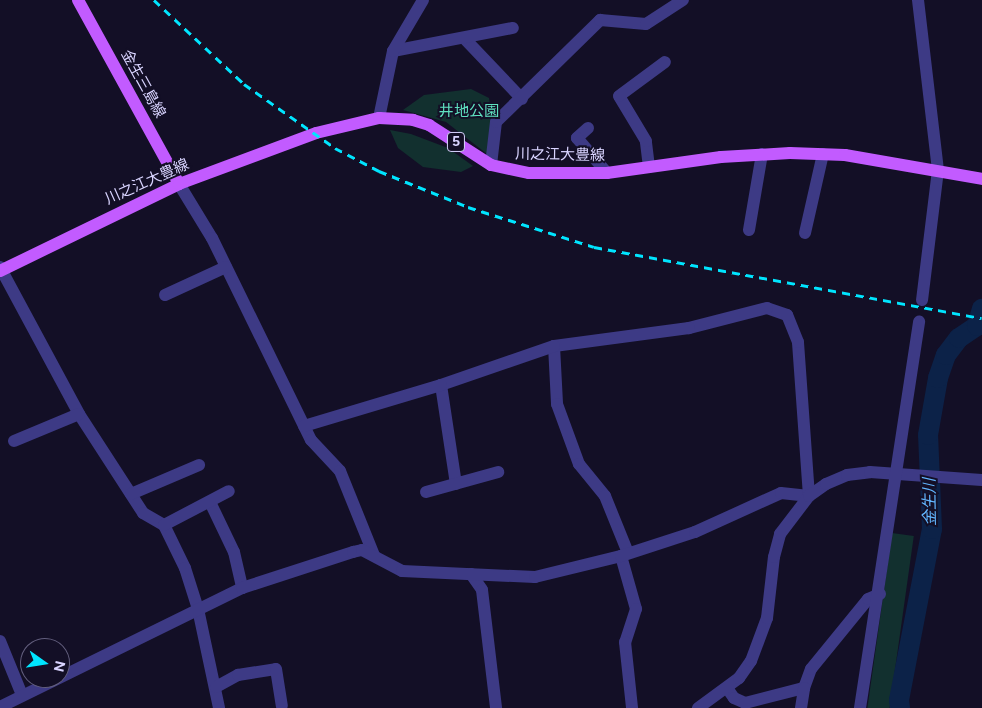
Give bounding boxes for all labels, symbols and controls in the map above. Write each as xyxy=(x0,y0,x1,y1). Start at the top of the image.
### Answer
street label: 金生三島線 xyxy=(117,47,169,121)
park label: 井地公園 xyxy=(439,103,499,121)
road number: 5 xyxy=(446,130,466,154)
street label: 川之江大豊線 xyxy=(515,145,605,165)
street label: 川之江大豊線 xyxy=(102,155,192,209)
water label: 金生川 xyxy=(920,478,940,526)
north arrow xyxy=(20,638,70,688)
text: N xyxy=(50,659,69,673)

